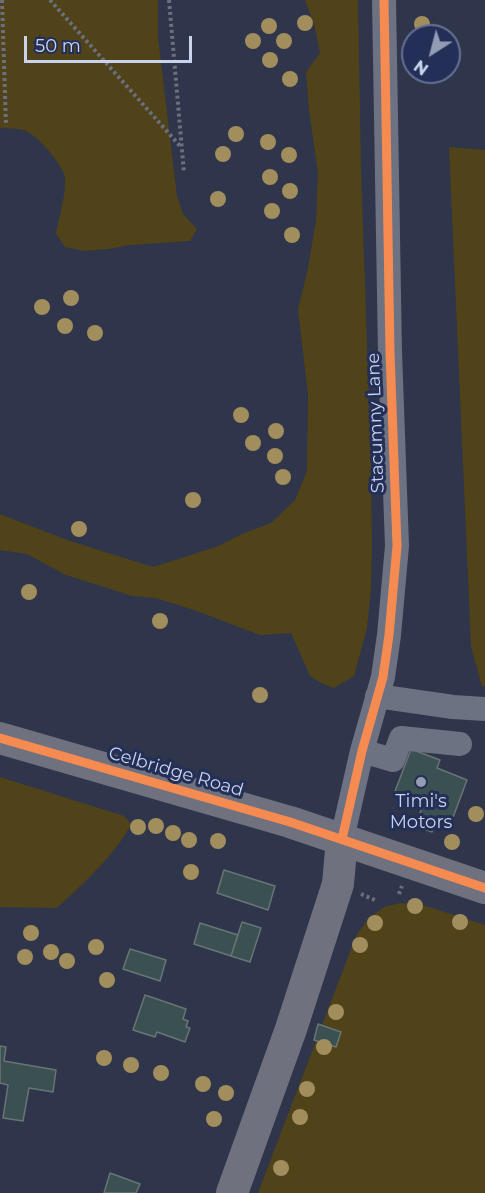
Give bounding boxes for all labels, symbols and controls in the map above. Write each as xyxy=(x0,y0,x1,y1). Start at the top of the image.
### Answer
scale bar xyxy=(27,24,195,62)
north arrow xyxy=(401,24,461,84)
text: 50 m xyxy=(35,35,81,57)
text: N xyxy=(410,56,432,79)
street label: Stacumny Lane xyxy=(363,352,389,494)
street label: Celbridge Road xyxy=(106,742,246,802)
marker: Timi's Motors xyxy=(414,775,428,789)
place label: Timi's Motors xyxy=(390,791,452,834)

